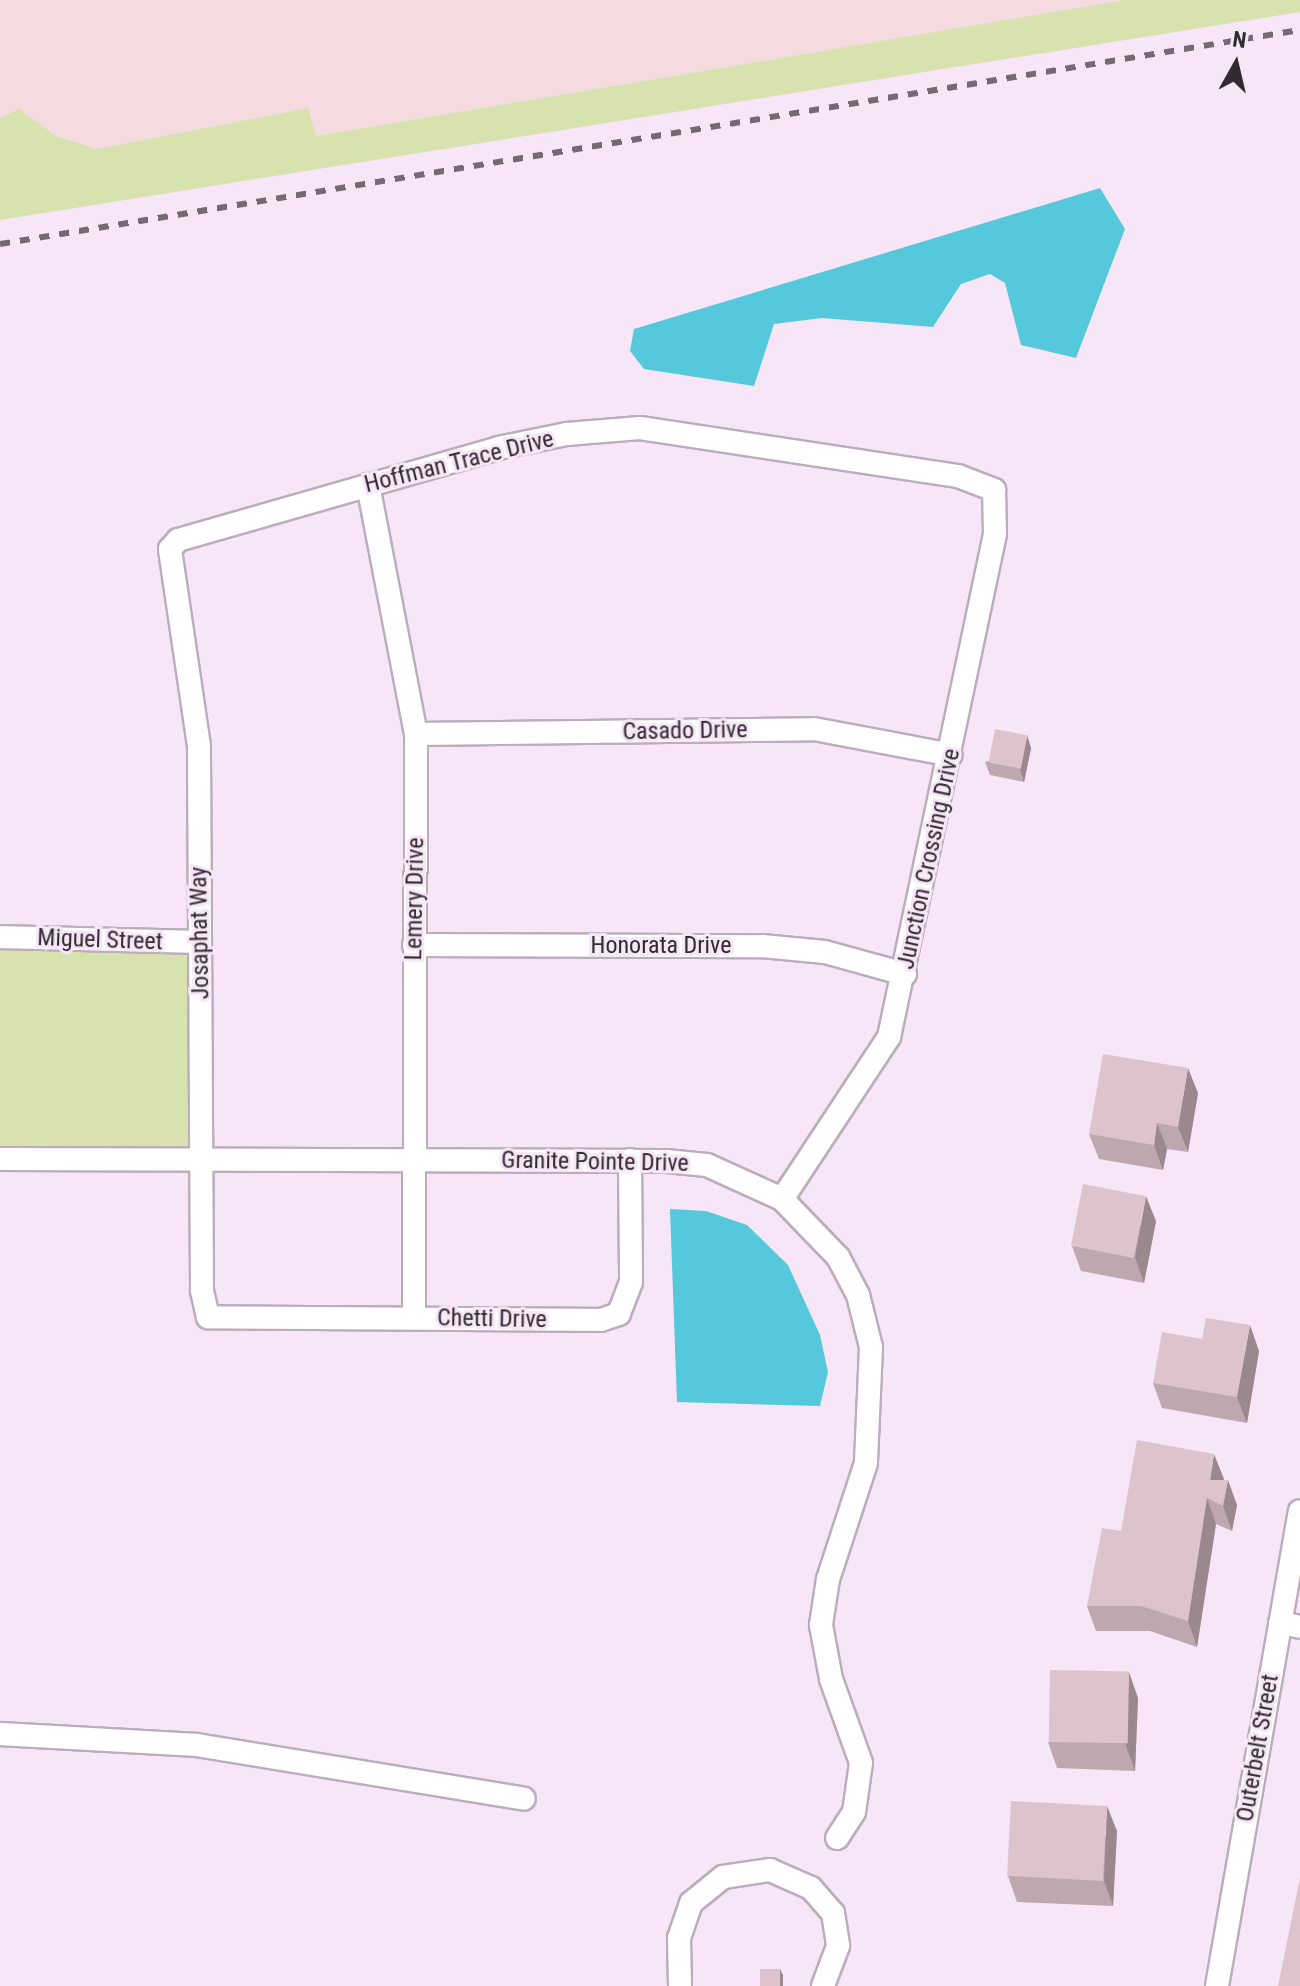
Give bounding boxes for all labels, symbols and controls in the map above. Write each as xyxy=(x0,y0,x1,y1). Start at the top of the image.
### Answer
north arrow xyxy=(1196,24,1276,104)
text: N xyxy=(1231,26,1248,53)
street label: Hoffman Trace Drive xyxy=(361,425,557,499)
street label: Casado Drive xyxy=(622,716,748,746)
street label: Junction Crossing Drive xyxy=(892,746,966,972)
street label: Lemery Drive xyxy=(400,837,430,961)
street label: Josaphat Way xyxy=(184,866,216,1000)
street label: Miguel Street xyxy=(37,923,163,957)
street label: Honorata Drive xyxy=(591,932,731,960)
street label: Granite Pointe Drive xyxy=(501,1146,689,1178)
street label: Chetti Drive xyxy=(437,1304,547,1334)
street label: Outerbelt Street xyxy=(1231,1672,1285,1824)

